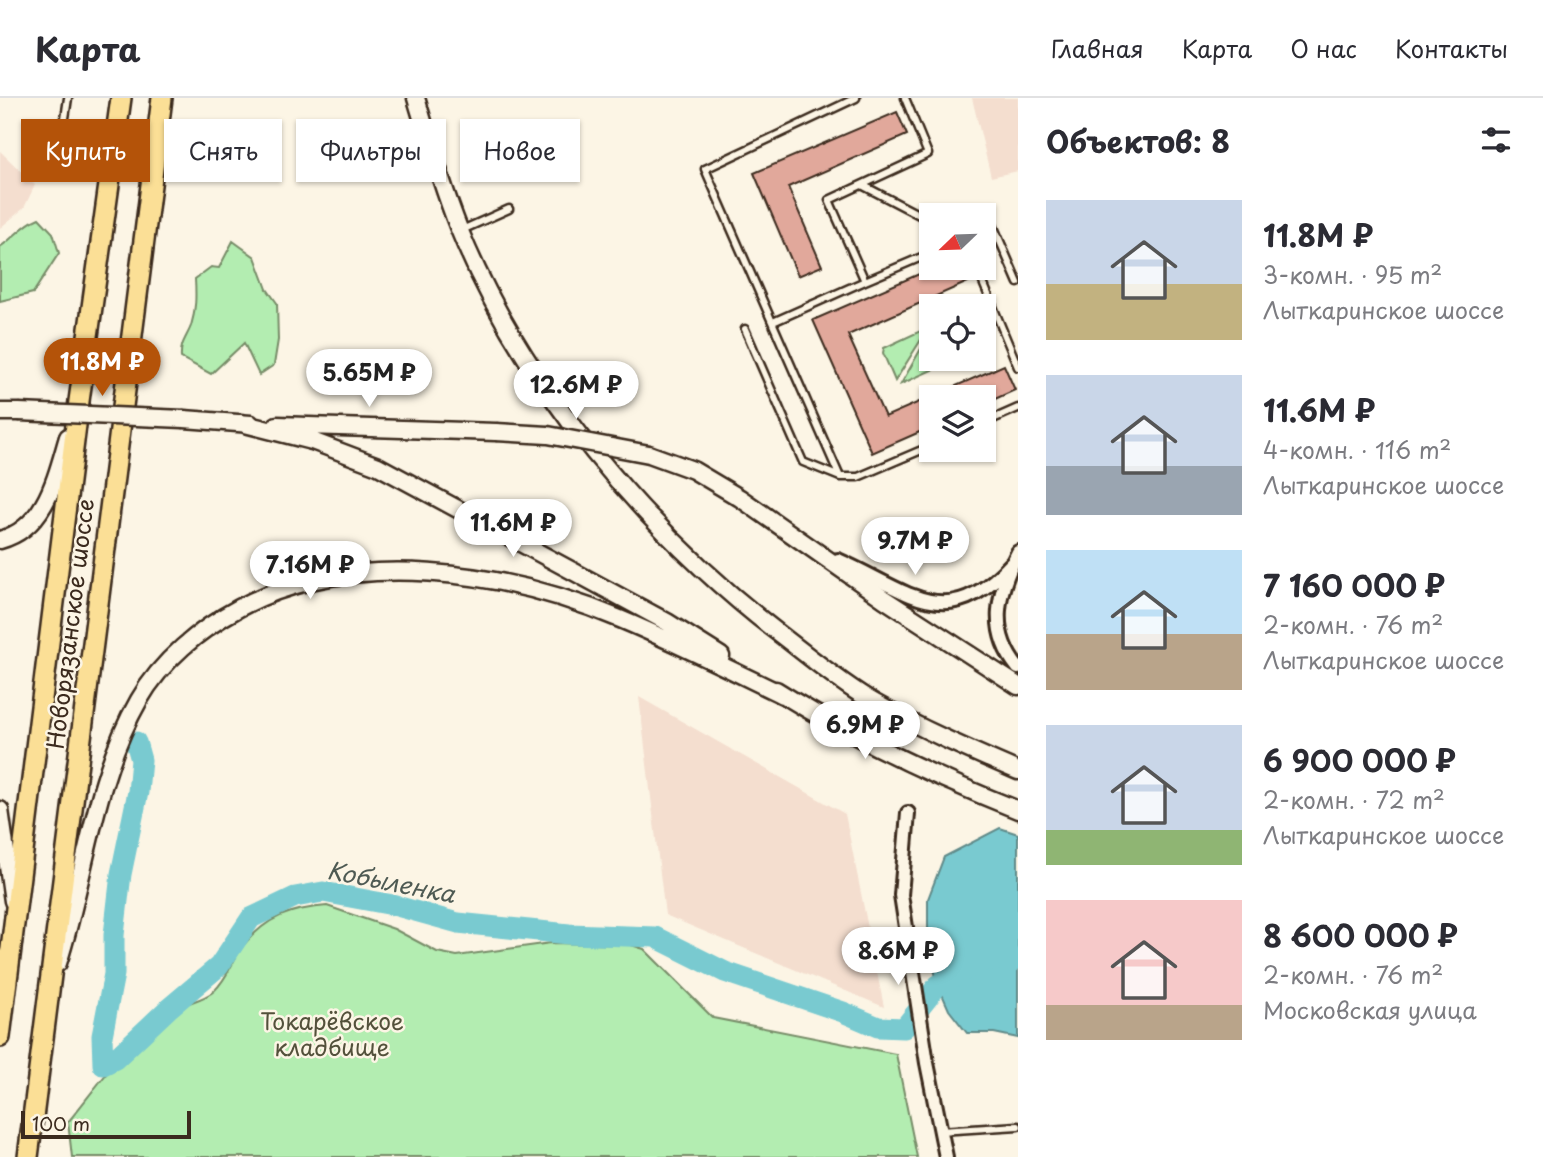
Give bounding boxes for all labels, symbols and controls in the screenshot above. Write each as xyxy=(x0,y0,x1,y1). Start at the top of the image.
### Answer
text: Карта xyxy=(35,23,141,73)
text: Главная xyxy=(1051,30,1144,66)
text: Карта xyxy=(1182,30,1252,66)
text: О нас xyxy=(1290,30,1357,66)
text: Контакты xyxy=(1395,30,1508,66)
text: Объектов: 8 xyxy=(1046,118,1230,163)
chip: Купить xyxy=(21,119,150,182)
chip: Снять xyxy=(164,119,282,182)
chip: Фильтры xyxy=(296,119,446,182)
chip: Новое xyxy=(460,119,580,182)
icon: filters xyxy=(1477,121,1515,159)
north arrow xyxy=(919,203,996,280)
map controls xyxy=(919,203,996,462)
text: 11.8M ₽ xyxy=(1263,212,1373,257)
icon: home xyxy=(1102,228,1186,312)
text: 3-комн. · 95 m² xyxy=(1263,257,1442,292)
text: Лыткаринское шоссе xyxy=(1263,292,1504,327)
button: locate xyxy=(919,294,996,371)
pin: 11.8M ₽ xyxy=(37,338,167,398)
text: 11.8M ₽ xyxy=(60,343,144,378)
pin: 5.65M ₽ xyxy=(304,350,434,409)
text: 5.65M ₽ xyxy=(322,354,416,389)
pin: 12.6M ₽ xyxy=(511,362,641,421)
text: 12.6M ₽ xyxy=(530,366,622,401)
button: layers xyxy=(919,385,996,462)
text: 11.6M ₽ xyxy=(1263,387,1375,432)
icon: home xyxy=(1102,403,1186,487)
text: 4-комн. · 116 m² xyxy=(1263,432,1451,467)
text: Лыткаринское шоссе xyxy=(1263,467,1504,502)
street label: Новорязанское шоссе xyxy=(37,497,102,751)
pin: 11.6M ₽ xyxy=(448,500,578,559)
text: 11.6M ₽ xyxy=(470,504,556,539)
pin: 9.7M ₽ xyxy=(858,518,972,577)
text: 9.7M ₽ xyxy=(877,522,953,557)
pin: 7.16M ₽ xyxy=(245,542,375,601)
text: 7.16M ₽ xyxy=(266,546,354,581)
text: 7 160 000 ₽ xyxy=(1263,562,1445,607)
icon: home xyxy=(1102,578,1186,662)
text: 2-комн. · 76 m² xyxy=(1263,607,1443,642)
text: Лыткаринское шоссе xyxy=(1263,642,1504,677)
pin: 6.9M ₽ xyxy=(808,702,922,761)
text: 6.9M ₽ xyxy=(826,706,904,741)
text: 6 900 000 ₽ xyxy=(1263,737,1456,782)
icon: home xyxy=(1102,753,1186,837)
text: 2-комн. · 72 m² xyxy=(1263,782,1445,817)
text: Лыткаринское шоссе xyxy=(1263,817,1504,852)
water label: Кобыленка xyxy=(325,851,459,911)
text: 8 600 000 ₽ xyxy=(1263,912,1458,957)
pin: 8.6M ₽ xyxy=(841,928,955,987)
icon: home xyxy=(1102,928,1186,1012)
text: 8.6M ₽ xyxy=(858,932,938,967)
text: 2-комн. · 76 m² xyxy=(1263,957,1443,992)
text: Московская улица xyxy=(1263,992,1477,1027)
park label: Токарёвское кладбище xyxy=(260,1003,404,1064)
scale bar xyxy=(21,1108,191,1140)
text: 100 m xyxy=(32,1109,90,1137)

